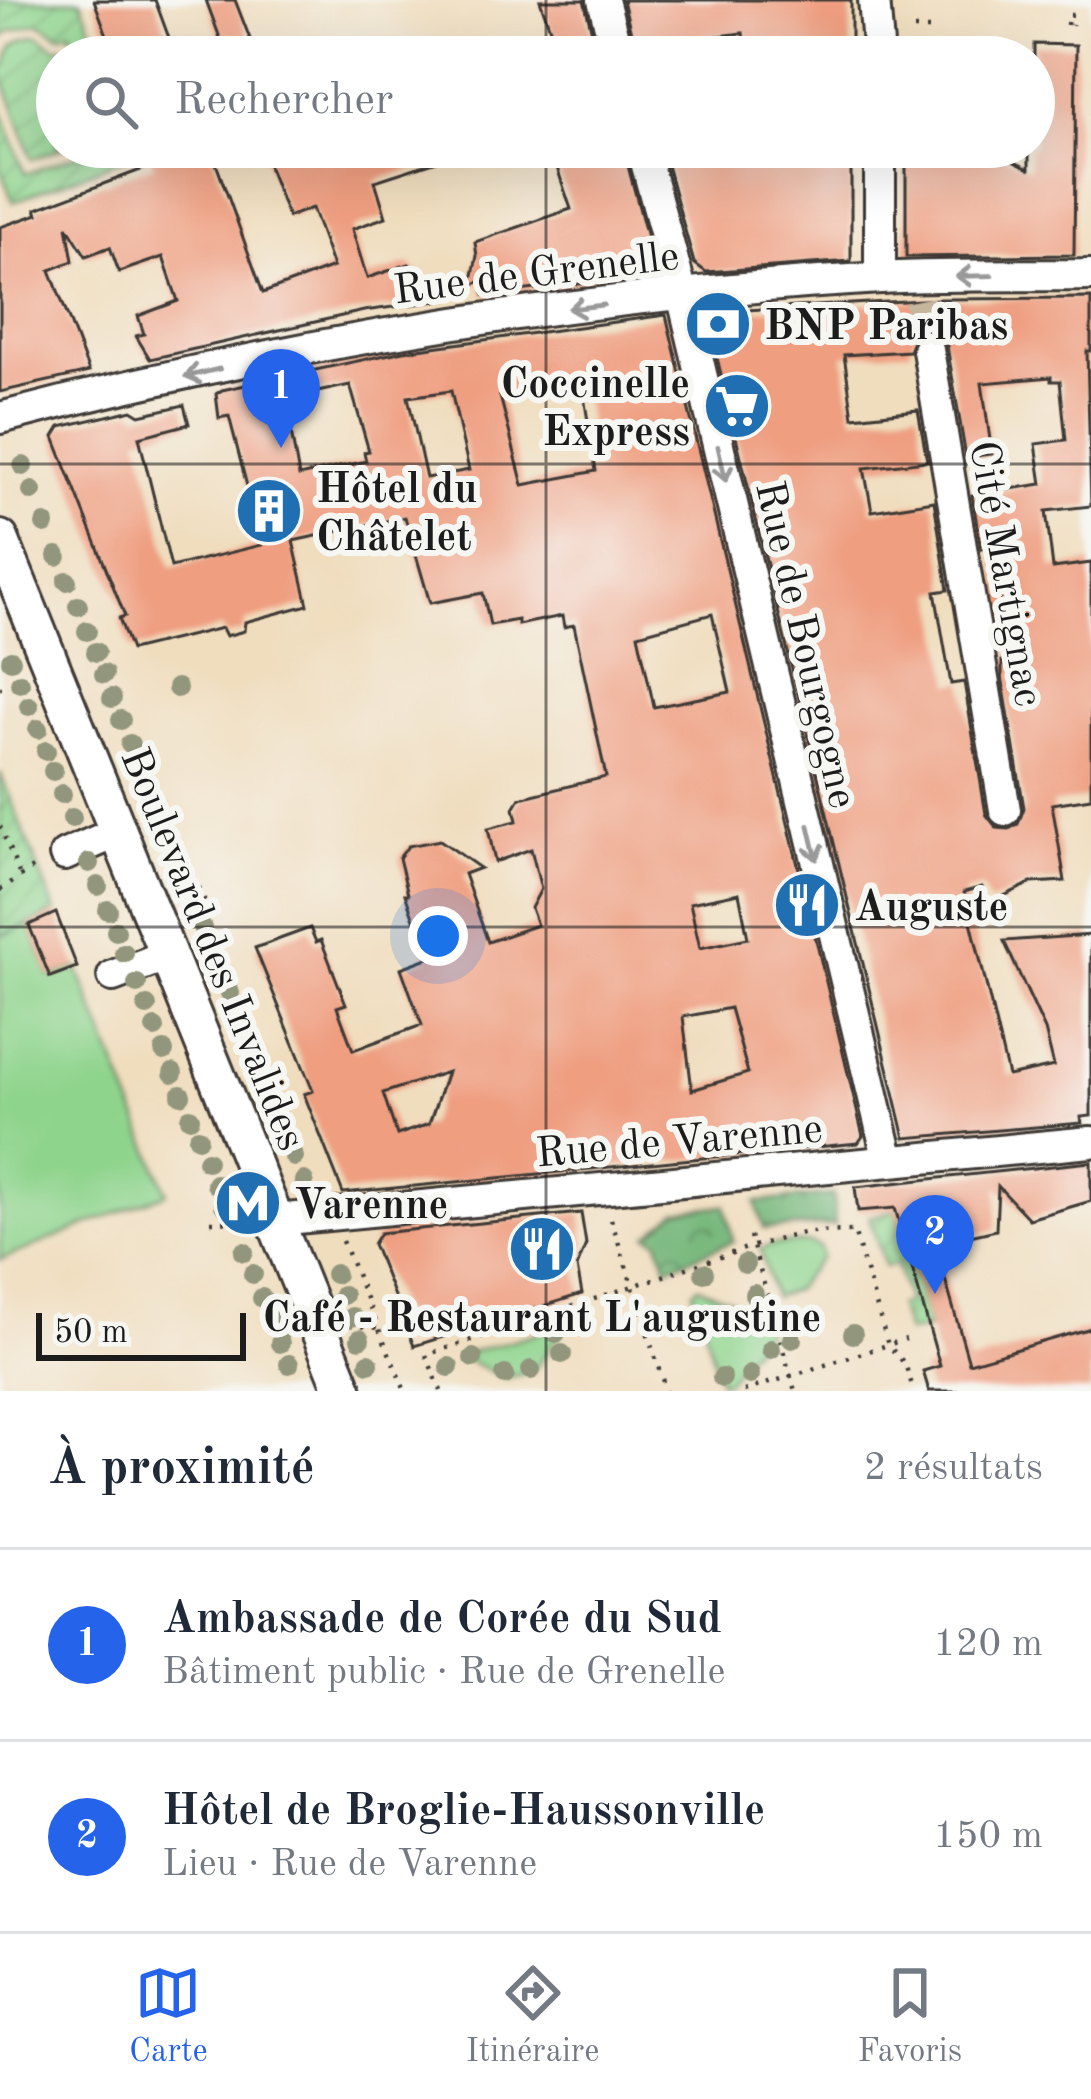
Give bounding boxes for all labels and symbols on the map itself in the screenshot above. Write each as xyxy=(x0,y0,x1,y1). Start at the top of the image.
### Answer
street label: Rue de Grenelle xyxy=(391,237,682,313)
one-way arrow xyxy=(955,265,994,287)
bank icon: BNP Paribas xyxy=(683,289,753,359)
one-way arrow xyxy=(567,296,606,318)
place label: BNP Paribas xyxy=(764,307,1008,349)
pin: 1 xyxy=(242,349,320,448)
one-way arrow xyxy=(183,362,221,385)
place label: Coccinelle Express xyxy=(500,365,690,455)
supermarket icon: Coccinelle Express xyxy=(702,371,772,441)
street label: Cité Martignac xyxy=(960,438,1048,710)
one-way arrow xyxy=(712,444,735,482)
place label: Hôtel du Châtelet xyxy=(316,470,477,560)
building icon: Hôtel du Châtelet xyxy=(234,476,304,546)
street label: Rue de Bourgogne xyxy=(746,477,862,812)
street label: Boulevard des Invalides xyxy=(111,742,311,1157)
one-way arrow xyxy=(803,824,825,862)
restaurant icon: Auguste xyxy=(772,870,842,940)
place label: Auguste xyxy=(854,888,1008,930)
your location xyxy=(408,906,468,966)
street label: Rue de Varenne xyxy=(534,1110,824,1176)
metro station icon: Varenne xyxy=(213,1168,283,1238)
place label: Varenne xyxy=(294,1186,448,1228)
pin: 2 xyxy=(896,1195,974,1294)
restaurant icon: Café - Restaurant L'augustine xyxy=(507,1214,577,1284)
place label: Café - Restaurant L'augustine xyxy=(263,1299,821,1341)
scale bar xyxy=(36,1307,246,1360)

